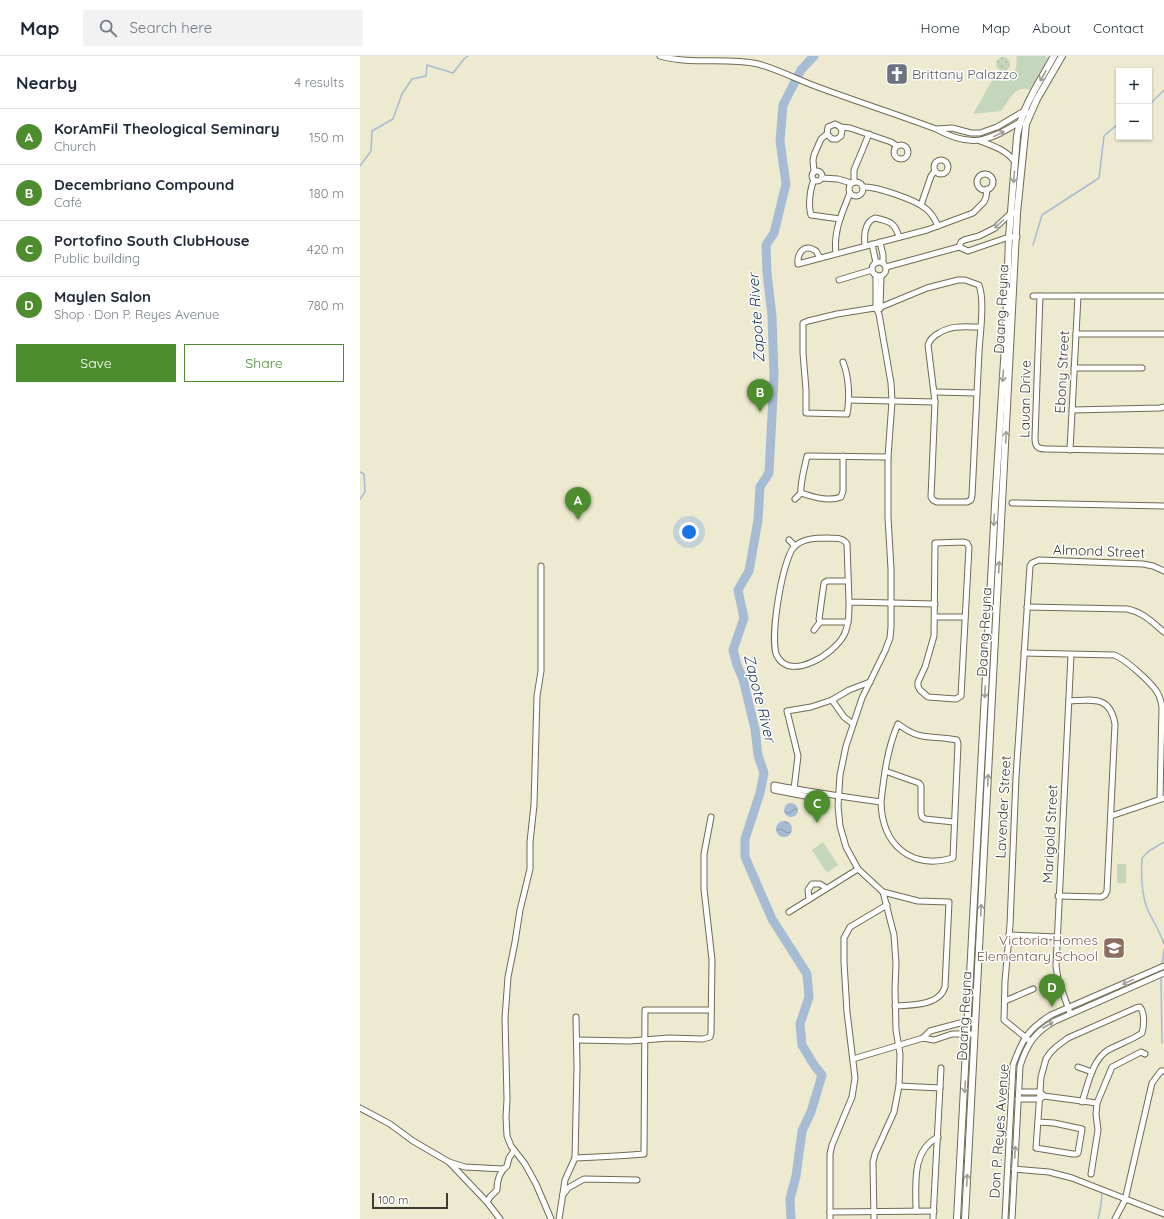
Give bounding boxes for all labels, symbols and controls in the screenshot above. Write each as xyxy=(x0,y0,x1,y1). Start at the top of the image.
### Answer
search box xyxy=(83,10,363,46)
text: Map xyxy=(20,16,59,40)
icon: search xyxy=(97,17,119,39)
text: Search here xyxy=(129,18,212,37)
text: Home xyxy=(921,19,960,37)
text: Map xyxy=(982,19,1010,37)
text: About xyxy=(1032,19,1071,37)
text: Contact xyxy=(1093,19,1144,37)
church icon: Brittany Palazzo xyxy=(884,61,910,87)
place label: Brittany Palazzo xyxy=(912,65,1017,83)
map controls xyxy=(1116,68,1152,140)
button: + xyxy=(1116,68,1152,104)
one-way arrow xyxy=(1038,70,1046,82)
text: Nearby xyxy=(16,72,77,93)
text: 4 results xyxy=(294,74,344,90)
button: − xyxy=(1116,104,1152,140)
text: KorAmFil Theological Seminary xyxy=(54,119,280,138)
text: A xyxy=(25,129,33,145)
text: 150 m xyxy=(309,129,344,145)
one-way arrow xyxy=(993,130,1005,137)
text: Church xyxy=(54,138,96,154)
one-way arrow xyxy=(1010,170,1018,183)
text: Decembriano Compound xyxy=(54,175,234,194)
text: B xyxy=(25,185,33,201)
text: 180 m xyxy=(309,185,344,201)
text: Café xyxy=(54,194,82,210)
one-way arrow xyxy=(993,220,1004,229)
text: Portofino South ClubHouse xyxy=(54,231,250,250)
text: C xyxy=(25,241,33,257)
text: 420 m xyxy=(307,241,344,257)
text: Public building xyxy=(54,250,140,266)
street label: Daang Reyna xyxy=(990,264,1012,354)
water label: Zapote River xyxy=(743,270,769,363)
text: Maylen Salon xyxy=(54,287,151,306)
text: D xyxy=(24,297,34,313)
text: 780 m xyxy=(307,297,344,313)
text: Shop · Don P. Reyes Avenue xyxy=(54,306,219,322)
street label: Ebony Street xyxy=(1051,330,1073,414)
button: Save xyxy=(16,344,176,382)
button: Share xyxy=(184,344,344,382)
street label: Lauan Drive xyxy=(1015,360,1035,438)
one-way arrow xyxy=(999,369,1007,382)
pin: B xyxy=(747,379,773,412)
one-way arrow xyxy=(1002,431,1010,444)
pin: A xyxy=(565,487,591,520)
one-way arrow xyxy=(991,513,998,526)
your location xyxy=(679,522,699,542)
street label: Almond Street xyxy=(1053,540,1146,562)
one-way arrow xyxy=(995,561,1003,574)
street label: Daang Reyna xyxy=(973,587,995,677)
water label: Zapote River xyxy=(740,652,781,746)
one-way arrow xyxy=(982,685,989,698)
street label: Lavender Street xyxy=(991,755,1015,859)
one-way arrow xyxy=(984,774,991,787)
street label: Marigold Street xyxy=(1038,784,1062,884)
pin: C xyxy=(804,790,830,823)
one-way arrow xyxy=(977,904,985,917)
place label: Victoria Homes Elementary School xyxy=(977,931,1098,965)
school or university icon: Victoria Homes Elementary School xyxy=(1101,935,1127,961)
street label: Daang Reyna xyxy=(953,971,975,1061)
pin: D xyxy=(1039,974,1065,1007)
one-way arrow xyxy=(1123,979,1135,986)
one-way arrow xyxy=(1042,1020,1054,1028)
street label: Don P. Reyes Avenue xyxy=(985,1063,1013,1199)
one-way arrow xyxy=(961,1080,968,1093)
one-way arrow xyxy=(1012,1146,1019,1159)
one-way arrow xyxy=(963,1174,970,1187)
scale bar xyxy=(372,1191,448,1210)
text: 100 m xyxy=(378,1193,408,1207)

